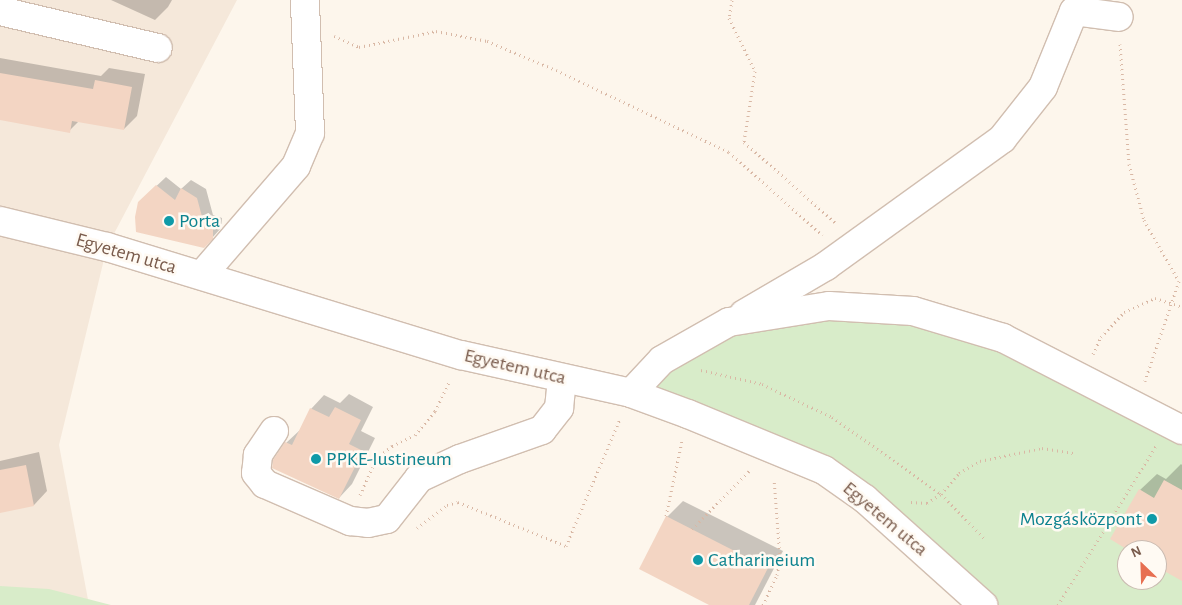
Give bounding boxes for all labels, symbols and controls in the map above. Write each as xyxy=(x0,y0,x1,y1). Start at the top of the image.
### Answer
place label: Porta xyxy=(179,209,220,233)
marker: Porta xyxy=(163,215,175,227)
street label: Egyetem utca xyxy=(73,228,179,280)
street label: Egyetem utca xyxy=(462,344,568,390)
place label: PPKE-Iustineum xyxy=(326,447,452,471)
marker: PPKE-Iustineum xyxy=(310,453,322,465)
street label: Egyetem utca xyxy=(838,476,932,562)
place label: Mozgásközpont xyxy=(1020,507,1142,531)
marker: Mozgásközpont xyxy=(1146,513,1158,525)
north arrow xyxy=(1117,540,1167,590)
text: N xyxy=(1129,544,1144,561)
place label: Catharineium xyxy=(708,548,815,572)
marker: Catharineium xyxy=(692,554,704,566)

